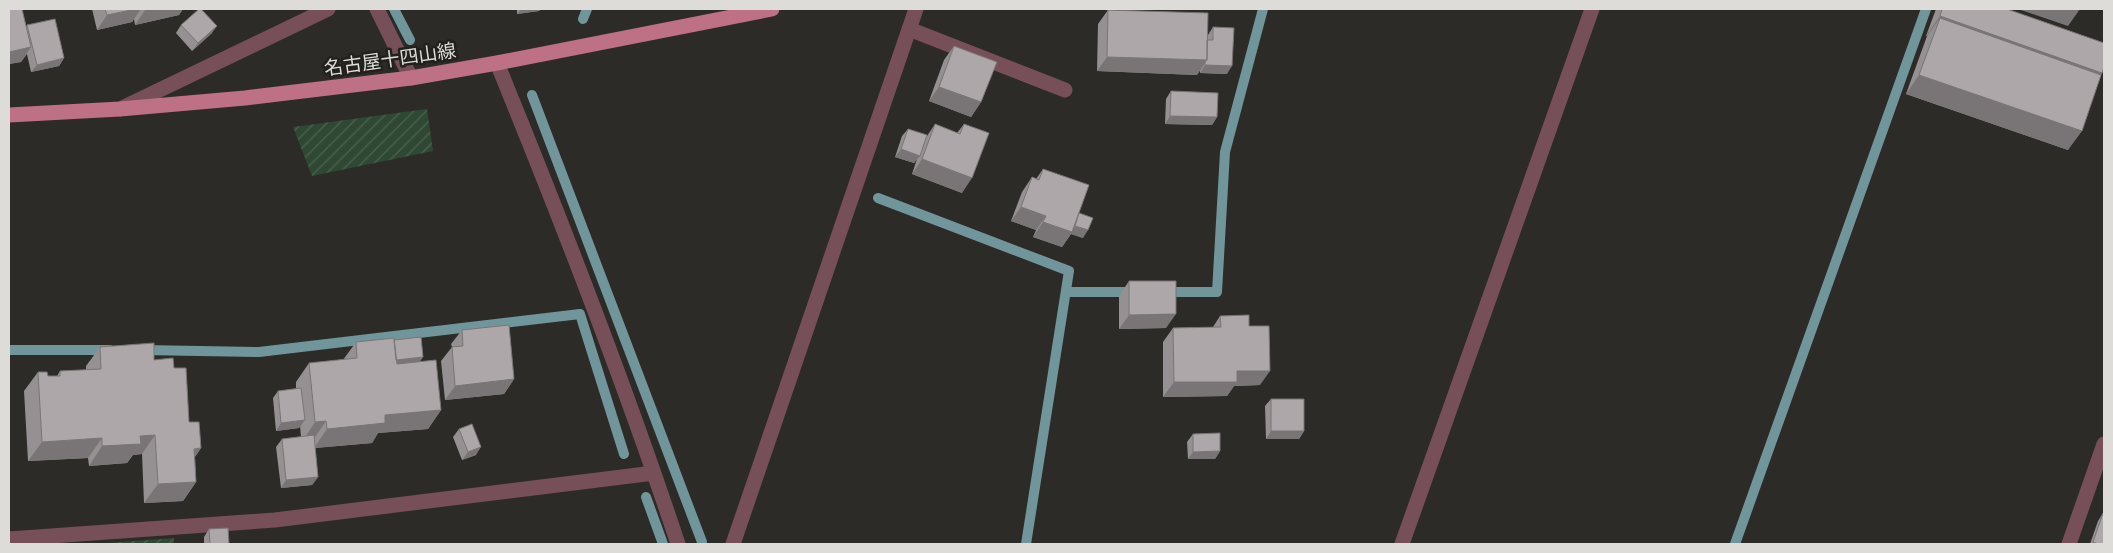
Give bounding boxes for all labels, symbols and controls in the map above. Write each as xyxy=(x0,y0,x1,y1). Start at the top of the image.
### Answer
street label: 名古屋十四山線 xyxy=(322,38,457,79)

